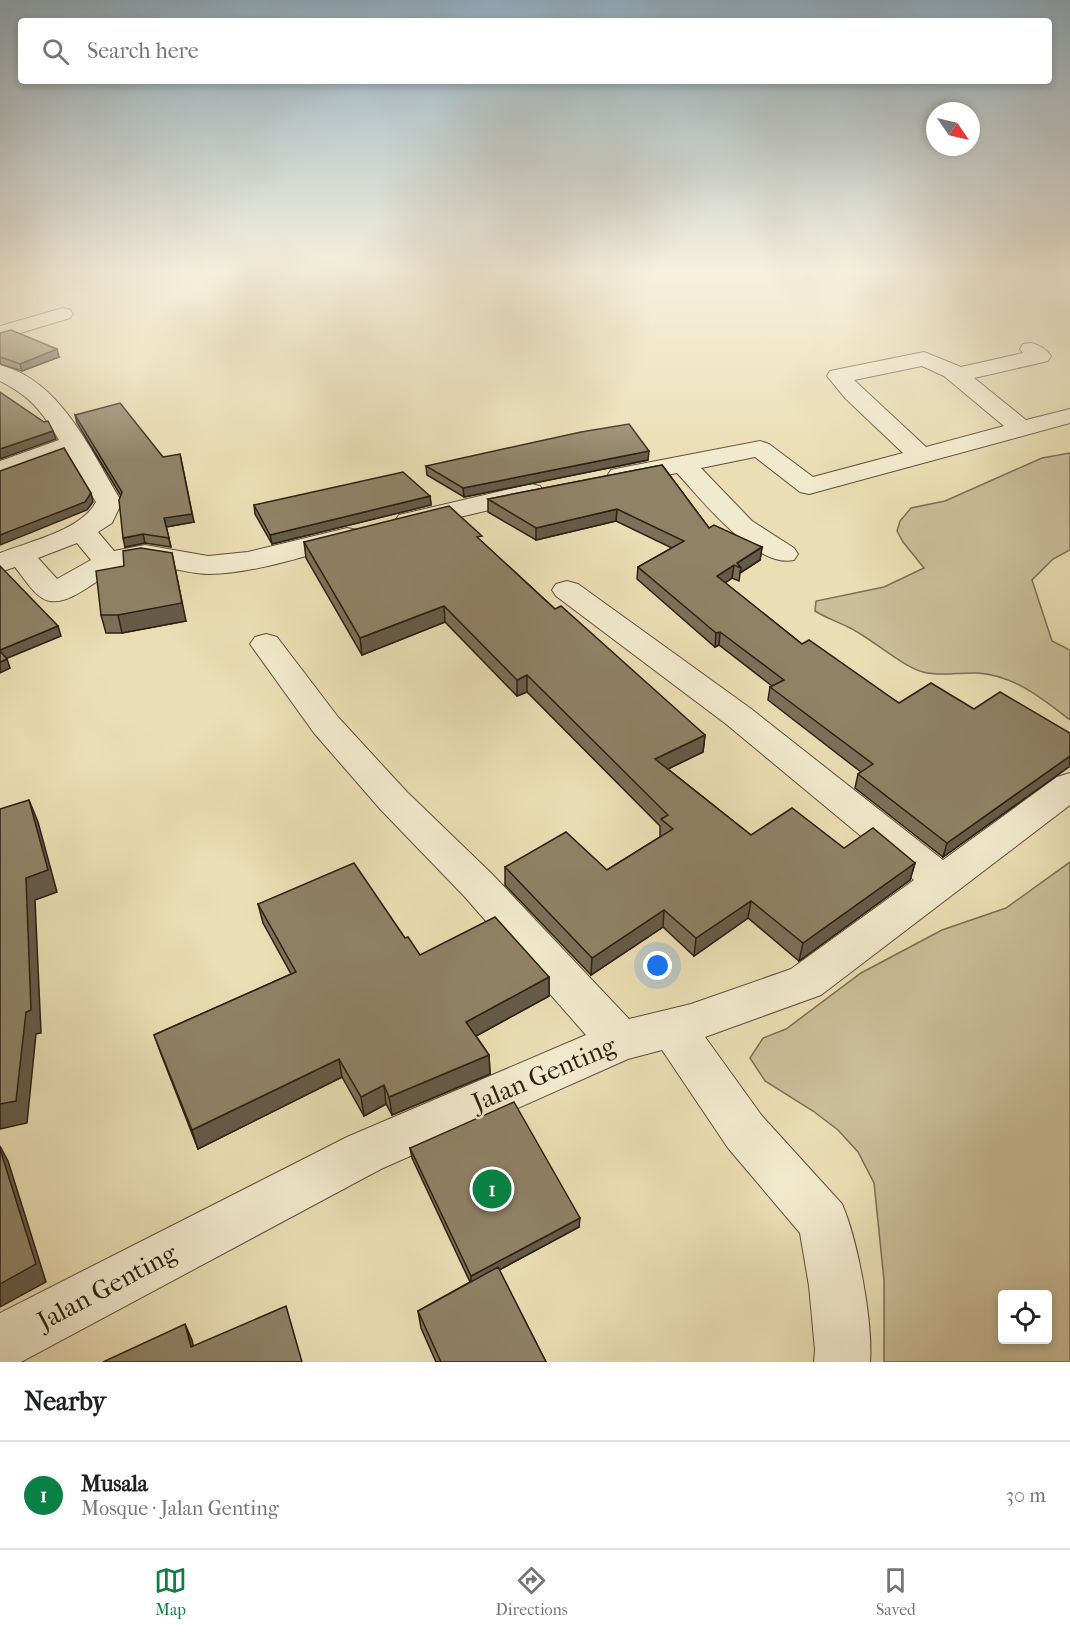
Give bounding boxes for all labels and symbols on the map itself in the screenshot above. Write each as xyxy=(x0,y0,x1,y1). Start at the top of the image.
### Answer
north arrow xyxy=(926,102,980,156)
your location xyxy=(643,951,672,980)
street label: Jalan Genting xyxy=(466,1029,622,1119)
pin: 1 xyxy=(472,1166,512,1212)
street label: Jalan Genting xyxy=(30,1237,183,1338)

